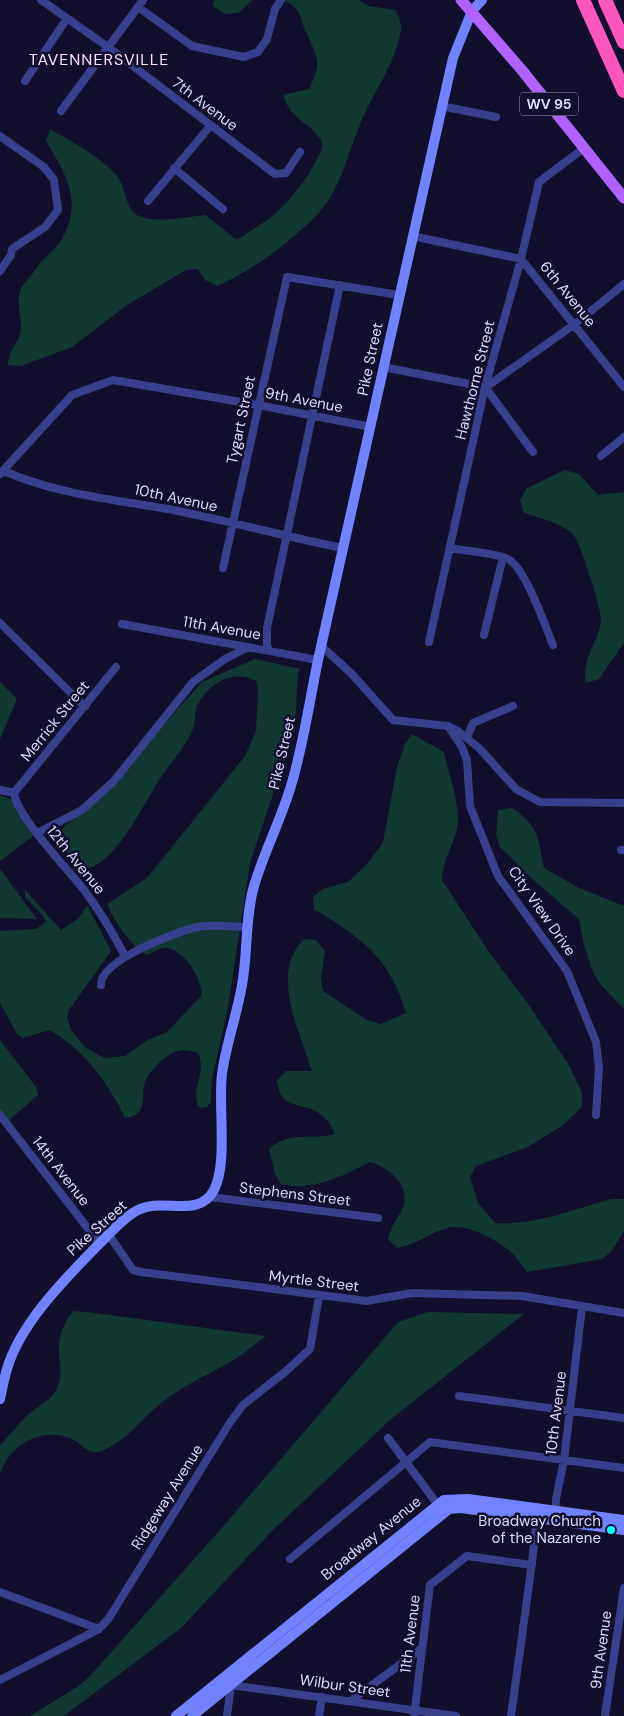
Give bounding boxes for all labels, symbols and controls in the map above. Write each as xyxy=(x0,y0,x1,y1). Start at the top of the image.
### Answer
district label: TAVENNERSVILLE xyxy=(29,49,169,70)
street label: 7th Avenue xyxy=(168,73,242,135)
road number: WV 95 xyxy=(520,92,578,116)
street label: 6th Avenue xyxy=(535,257,601,331)
street label: Hawthorne Street xyxy=(451,318,500,442)
street label: Pike Street xyxy=(352,320,388,397)
street label: Tygart Street xyxy=(222,374,260,466)
street label: 9th Avenue xyxy=(263,383,345,417)
street label: 10th Avenue xyxy=(133,479,219,517)
street label: 11th Avenue xyxy=(181,611,263,645)
street label: Merrick Street xyxy=(16,676,94,766)
street label: Pike Street xyxy=(264,714,300,791)
street label: 12th Avenue xyxy=(42,822,110,898)
street label: City View Drive xyxy=(504,862,580,960)
street label: 14th Avenue xyxy=(27,1132,95,1210)
street label: Stephens Street xyxy=(238,1177,352,1211)
street label: Pike Street xyxy=(63,1196,131,1260)
street label: Myrtle Street xyxy=(268,1266,360,1296)
street label: 10th Avenue xyxy=(541,1370,571,1456)
street label: Ridgeway Avenue xyxy=(127,1441,207,1553)
street label: Broadway Avenue xyxy=(317,1491,425,1585)
place label: Broadway Church of the Nazarene xyxy=(478,1511,601,1548)
marker: Broadway Church of the Nazarene xyxy=(605,1524,617,1536)
street label: 11th Avenue xyxy=(395,1594,425,1674)
street label: 9th Avenue xyxy=(586,1610,616,1690)
street label: Wilbur Street xyxy=(298,1670,392,1702)

